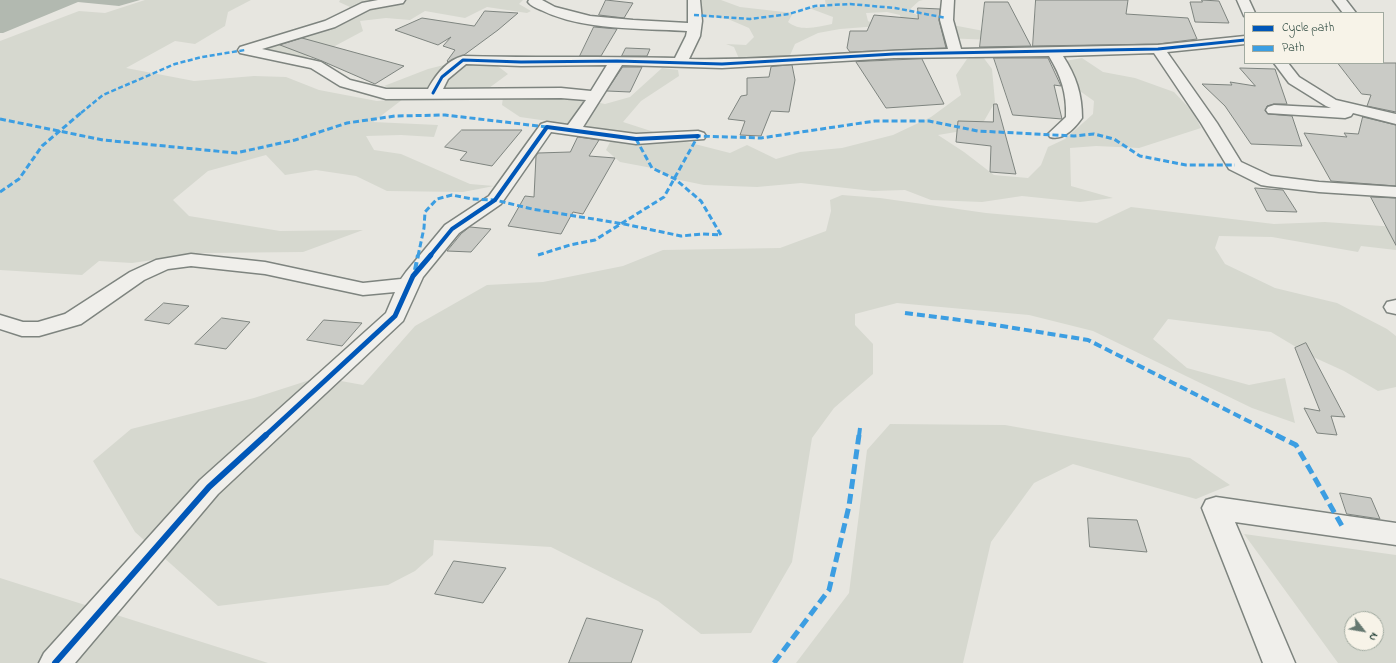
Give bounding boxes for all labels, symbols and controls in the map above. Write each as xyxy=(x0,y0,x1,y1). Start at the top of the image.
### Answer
legend xyxy=(1244,12,1384,64)
text: Cycle path xyxy=(1282,19,1334,37)
text: Path xyxy=(1282,39,1304,57)
north arrow xyxy=(1344,611,1384,651)
text: N xyxy=(1365,629,1382,644)

